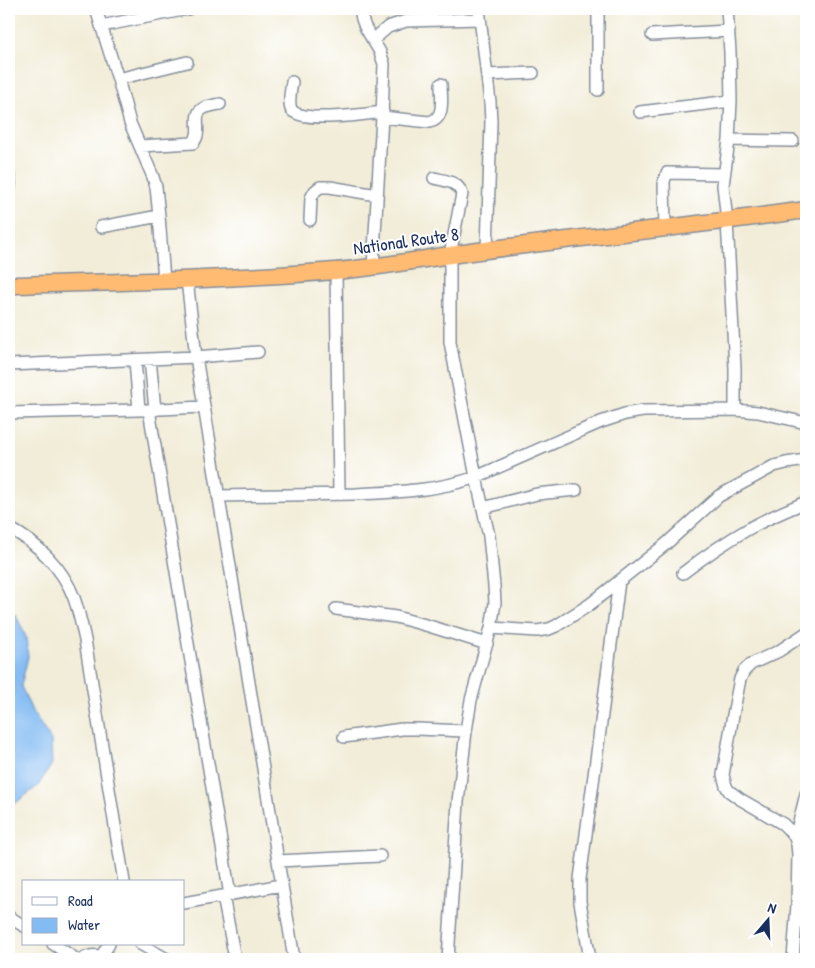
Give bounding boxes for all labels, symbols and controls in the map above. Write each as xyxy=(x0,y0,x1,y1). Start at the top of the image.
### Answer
street label: National Route 8 xyxy=(352,221,460,261)
legend xyxy=(22,880,185,946)
text: Road xyxy=(68,890,93,911)
north arrow xyxy=(742,896,792,946)
text: N xyxy=(766,897,780,918)
text: Water xyxy=(68,914,100,935)

